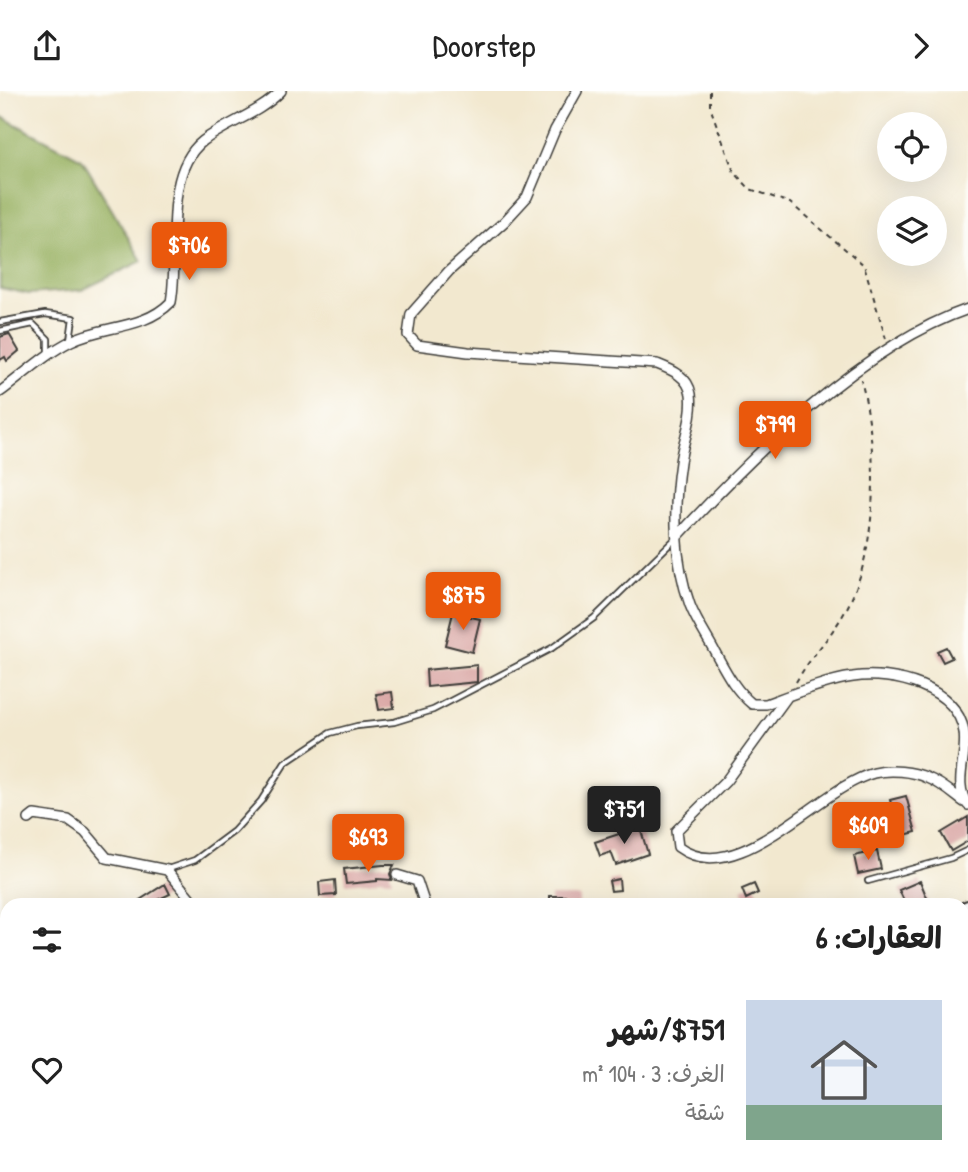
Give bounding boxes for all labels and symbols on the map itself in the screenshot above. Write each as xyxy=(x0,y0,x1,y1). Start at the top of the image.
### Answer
pin: $706 xyxy=(148,223,230,282)
pin: $799 xyxy=(734,401,816,461)
pin: $875 xyxy=(422,573,504,632)
pin: $751 xyxy=(583,787,665,846)
pin: $609 xyxy=(827,803,909,862)
pin: $693 xyxy=(327,815,409,874)

